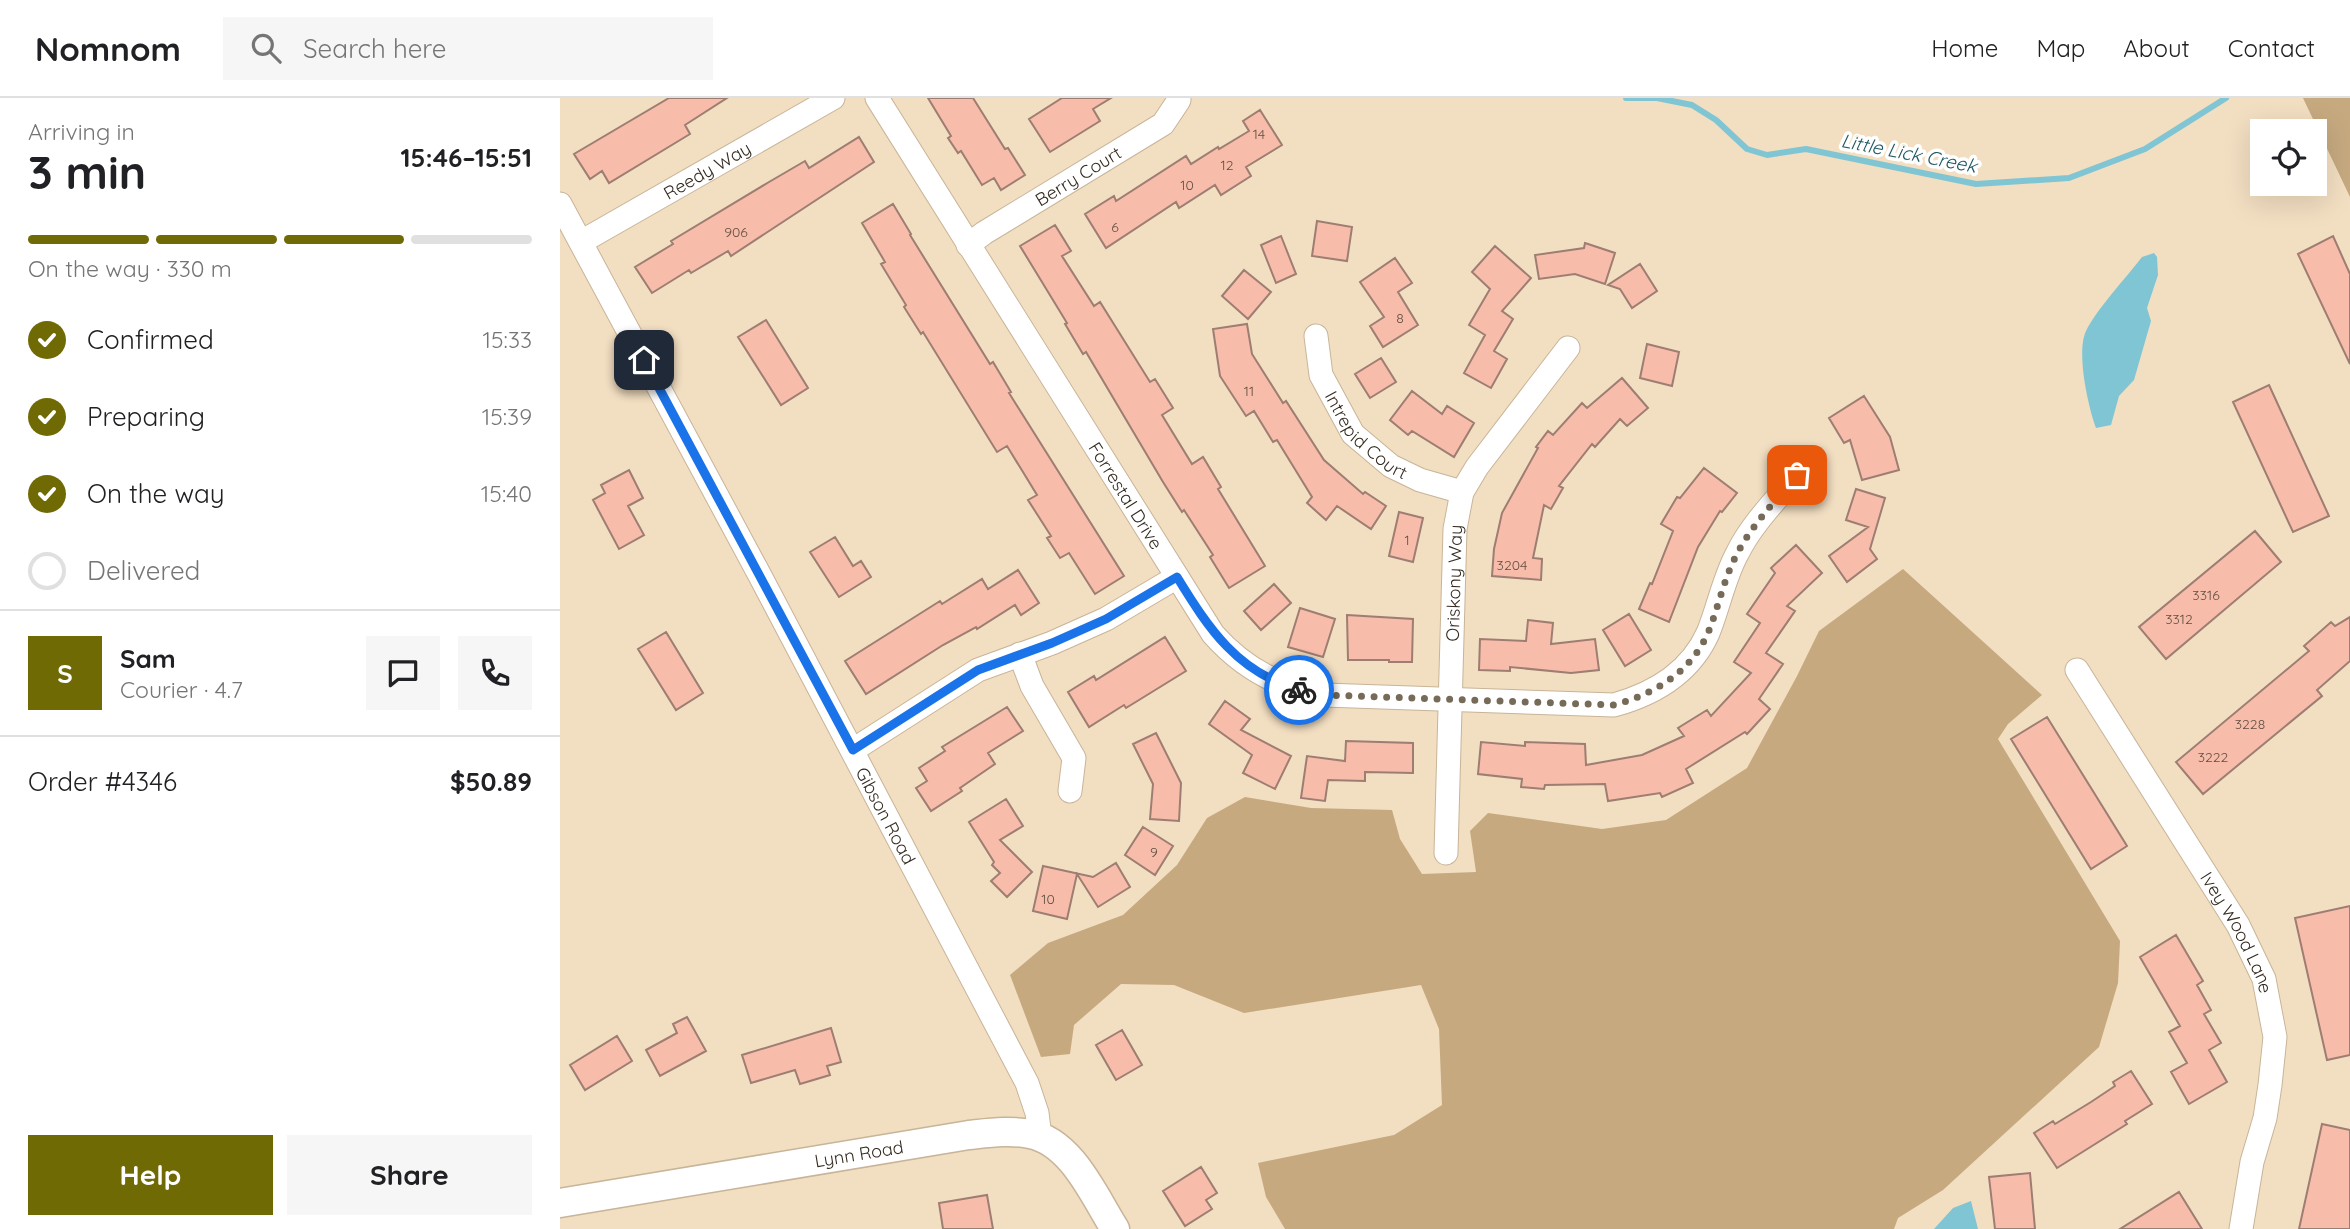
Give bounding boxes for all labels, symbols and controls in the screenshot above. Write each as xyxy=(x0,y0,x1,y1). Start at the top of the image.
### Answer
search box xyxy=(223,17,713,80)
text: Nomnom xyxy=(35,28,181,69)
icon: search xyxy=(247,29,285,67)
text: Search here xyxy=(303,32,447,65)
text: Home xyxy=(1931,33,1998,63)
text: Map xyxy=(2036,33,2085,63)
text: About xyxy=(2123,33,2190,63)
text: Contact xyxy=(2228,33,2315,63)
text: Arriving in xyxy=(28,117,135,146)
map controls xyxy=(2250,119,2327,196)
button: locate xyxy=(2250,119,2327,196)
house number: 14 xyxy=(1253,125,1265,143)
water label: Little Lick Creek xyxy=(1839,128,1981,178)
street label: Reedy Way xyxy=(659,136,755,204)
text: 15:46–15:51 xyxy=(400,141,532,174)
street label: Berry Court xyxy=(1031,141,1125,211)
text: 3 min xyxy=(28,143,146,201)
house number: 12 xyxy=(1221,156,1234,174)
house number: 10 xyxy=(1180,176,1194,194)
house number: 6 xyxy=(1111,218,1119,236)
house number: 906 xyxy=(724,223,748,241)
text: On the way · 330 m xyxy=(28,254,232,283)
house number: 8 xyxy=(1396,309,1404,327)
icon: check xyxy=(28,321,66,359)
text: Confirmed xyxy=(87,323,214,356)
text: 15:33 xyxy=(483,325,532,354)
pin xyxy=(614,330,674,390)
icon: home xyxy=(625,341,663,379)
house number: 11 xyxy=(1244,382,1254,400)
street label: Intrepid Court xyxy=(1320,387,1411,484)
icon: check xyxy=(28,398,66,436)
text: Preparing xyxy=(87,400,205,433)
text: 15:39 xyxy=(482,402,532,431)
street label: Forrestal Drive xyxy=(1084,437,1168,553)
pin xyxy=(1767,445,1827,505)
icon: bag xyxy=(1778,456,1816,494)
icon: check xyxy=(28,475,66,513)
text: On the way xyxy=(87,477,225,510)
text: 15:40 xyxy=(481,479,532,508)
street label: Oriskony Way xyxy=(1440,524,1467,642)
house number: 1 xyxy=(1404,531,1410,549)
text: Delivered xyxy=(87,554,200,587)
house number: 3204 xyxy=(1497,556,1527,574)
house number: 3316 xyxy=(2192,586,2220,604)
house number: 3312 xyxy=(2165,610,2193,628)
button: chat xyxy=(366,636,440,710)
button: phone xyxy=(458,636,532,710)
text: Sam xyxy=(120,642,176,675)
courier xyxy=(1264,655,1334,725)
text: S xyxy=(57,657,73,690)
icon: bike xyxy=(1280,671,1318,709)
text: Courier · 4.7 xyxy=(120,675,243,704)
house number: 3228 xyxy=(2235,715,2265,733)
house number: 3222 xyxy=(2198,748,2229,766)
street label: Gibson Road xyxy=(851,763,921,868)
text: Order #4346 xyxy=(28,765,177,798)
text: $50.89 xyxy=(450,765,532,798)
house number: 9 xyxy=(1150,843,1158,861)
street label: Ivey Wood Lane xyxy=(2196,867,2278,995)
house number: 10 xyxy=(1041,890,1055,908)
button: Help xyxy=(28,1135,273,1215)
button: Share xyxy=(287,1135,532,1215)
street label: Lynn Road xyxy=(813,1135,905,1172)

